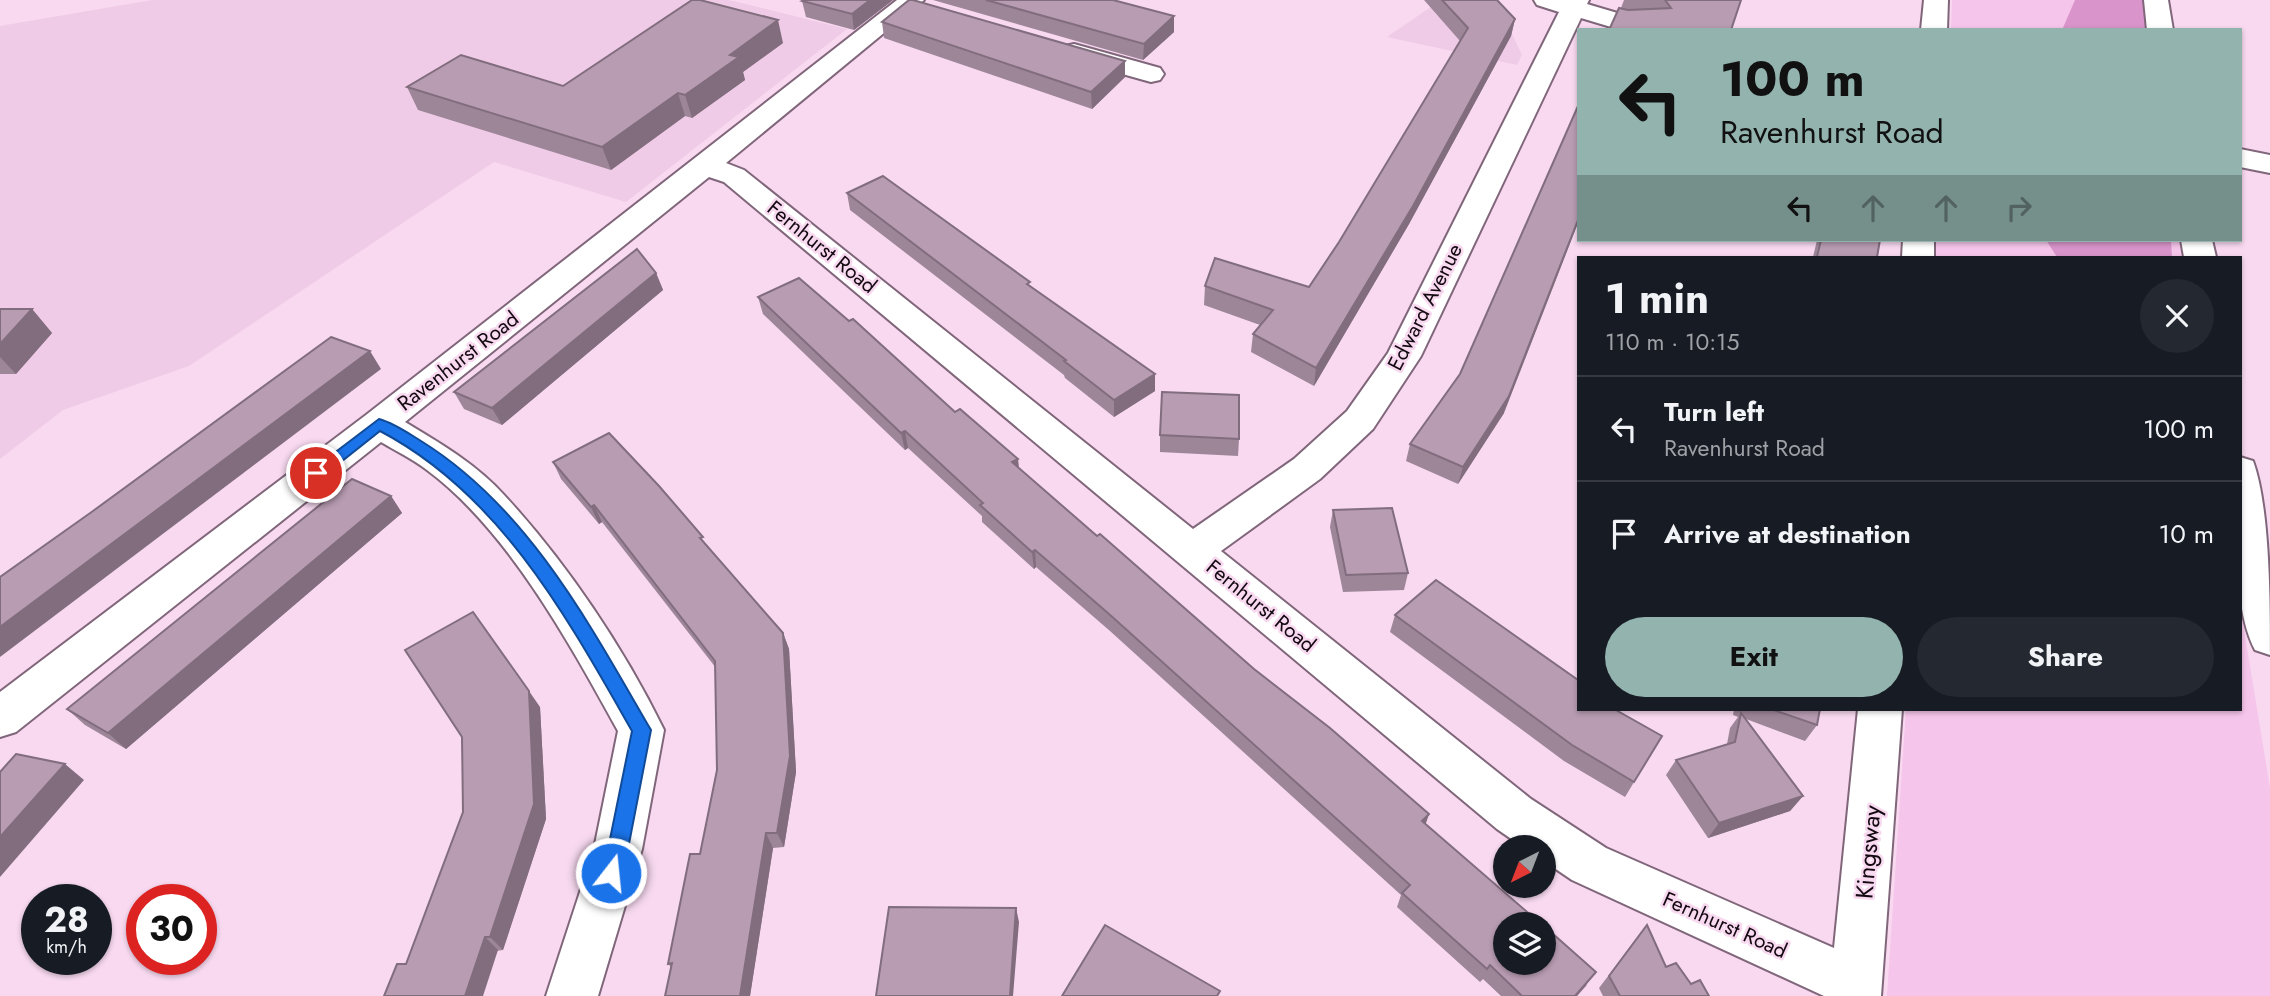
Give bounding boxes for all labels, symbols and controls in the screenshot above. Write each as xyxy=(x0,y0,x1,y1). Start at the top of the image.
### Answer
text: 100 m xyxy=(1720,44,1865,114)
icon: left xyxy=(1605,56,1696,147)
text: Ravenhurst Road xyxy=(1720,109,1944,155)
icon: left xyxy=(1781,189,1819,227)
icon: ahead xyxy=(1854,189,1892,227)
icon: ahead xyxy=(1927,189,1965,227)
icon: right xyxy=(2000,189,2038,227)
street label: Fernhurst Road xyxy=(761,193,883,301)
street label: Edward Avenue xyxy=(1380,238,1470,376)
text: 1 min xyxy=(1605,268,1709,329)
button: close xyxy=(2140,279,2214,353)
street label: Ravenhurst Road xyxy=(391,304,525,418)
text: 110 m · 10:15 xyxy=(1605,325,1739,359)
text: Turn left xyxy=(1664,393,1764,431)
icon: left xyxy=(1605,410,1643,448)
text: 100 m xyxy=(2143,410,2214,448)
text: Ravenhurst Road xyxy=(1664,431,1825,465)
pin xyxy=(286,443,346,503)
icon: arrive xyxy=(297,454,335,492)
icon: arrive xyxy=(1605,515,1643,553)
text: Arrive at destination xyxy=(1664,515,1911,553)
text: 10 m xyxy=(2159,515,2214,553)
street label: Fernhurst Road xyxy=(1200,552,1322,660)
button: Exit xyxy=(1605,617,1903,697)
button: Share xyxy=(1917,617,2214,697)
street label: Kingsway xyxy=(1846,803,1890,900)
north arrow xyxy=(1493,835,1556,898)
map controls xyxy=(1493,835,1556,975)
position arrow xyxy=(574,836,648,910)
speed limit sign: 30 xyxy=(126,884,217,975)
street label: Fernhurst Road xyxy=(1658,884,1792,966)
text: 28 xyxy=(44,895,89,945)
button: layers xyxy=(1493,912,1556,975)
text: km/h xyxy=(46,934,87,960)

